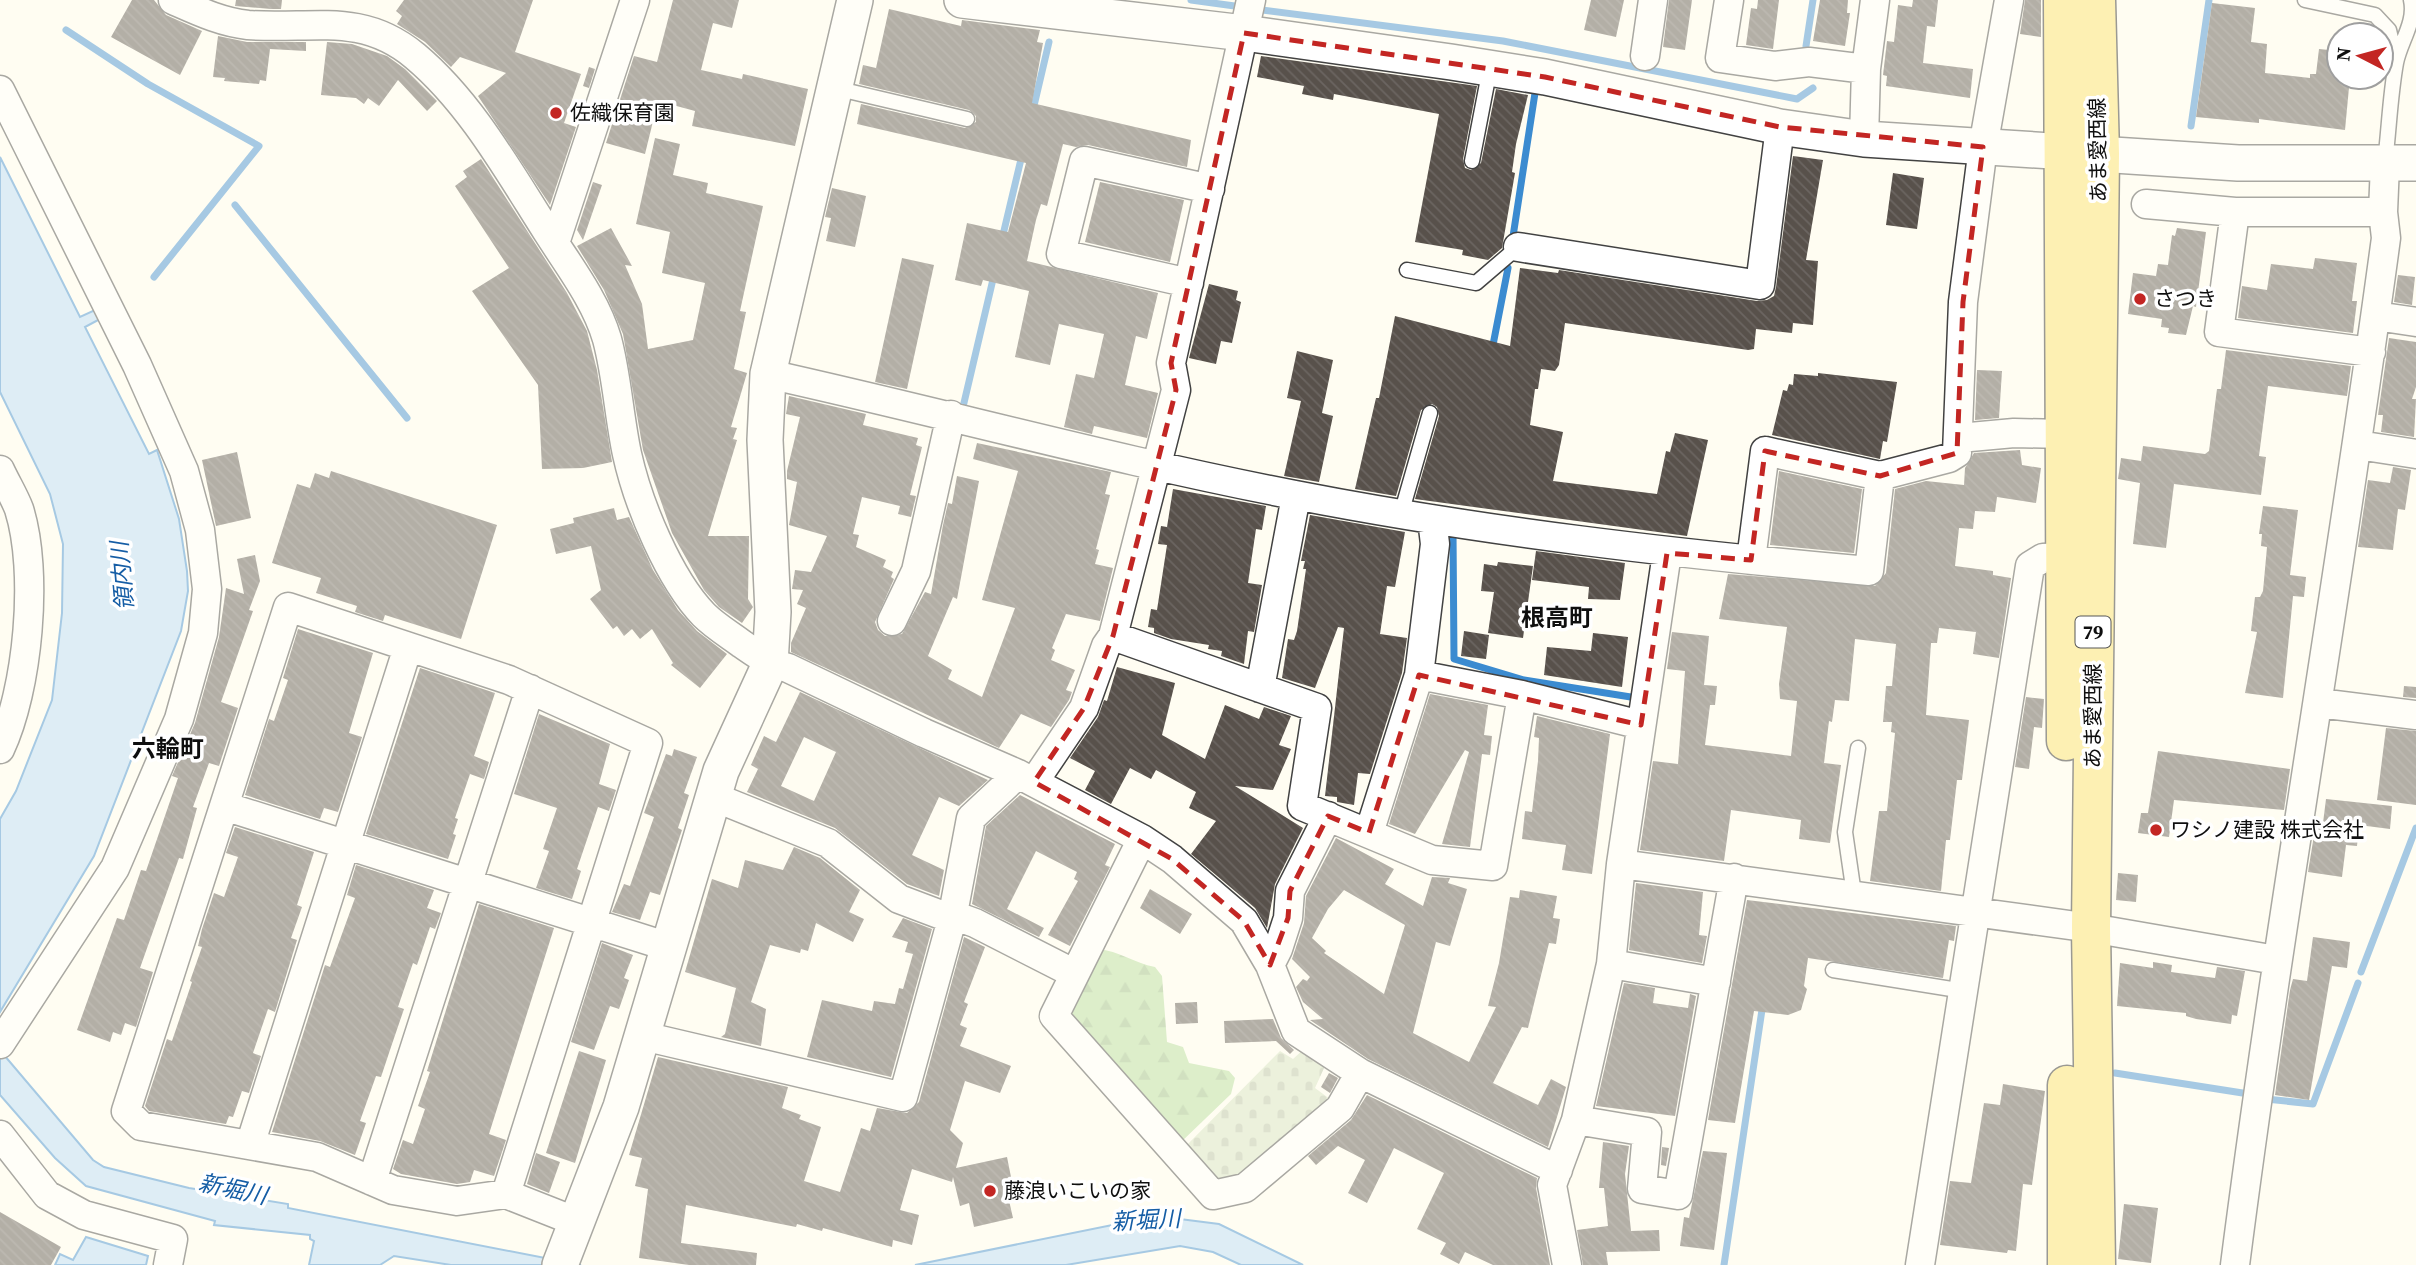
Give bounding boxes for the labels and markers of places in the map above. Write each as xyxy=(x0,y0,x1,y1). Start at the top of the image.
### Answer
place label: 佐織保育園 xyxy=(570,98,675,127)
marker: 佐織保育園 xyxy=(548,105,564,121)
place label: さつき xyxy=(2154,284,2217,313)
marker: さつき xyxy=(2132,291,2148,307)
place label: ワシノ建設 株式会社 xyxy=(2170,815,2364,844)
marker: ワシノ建設 株式会社 xyxy=(2148,822,2164,838)
place label: 藤浪いこいの家 xyxy=(1004,1176,1151,1205)
marker: 藤浪いこいの家 xyxy=(982,1183,998,1199)

